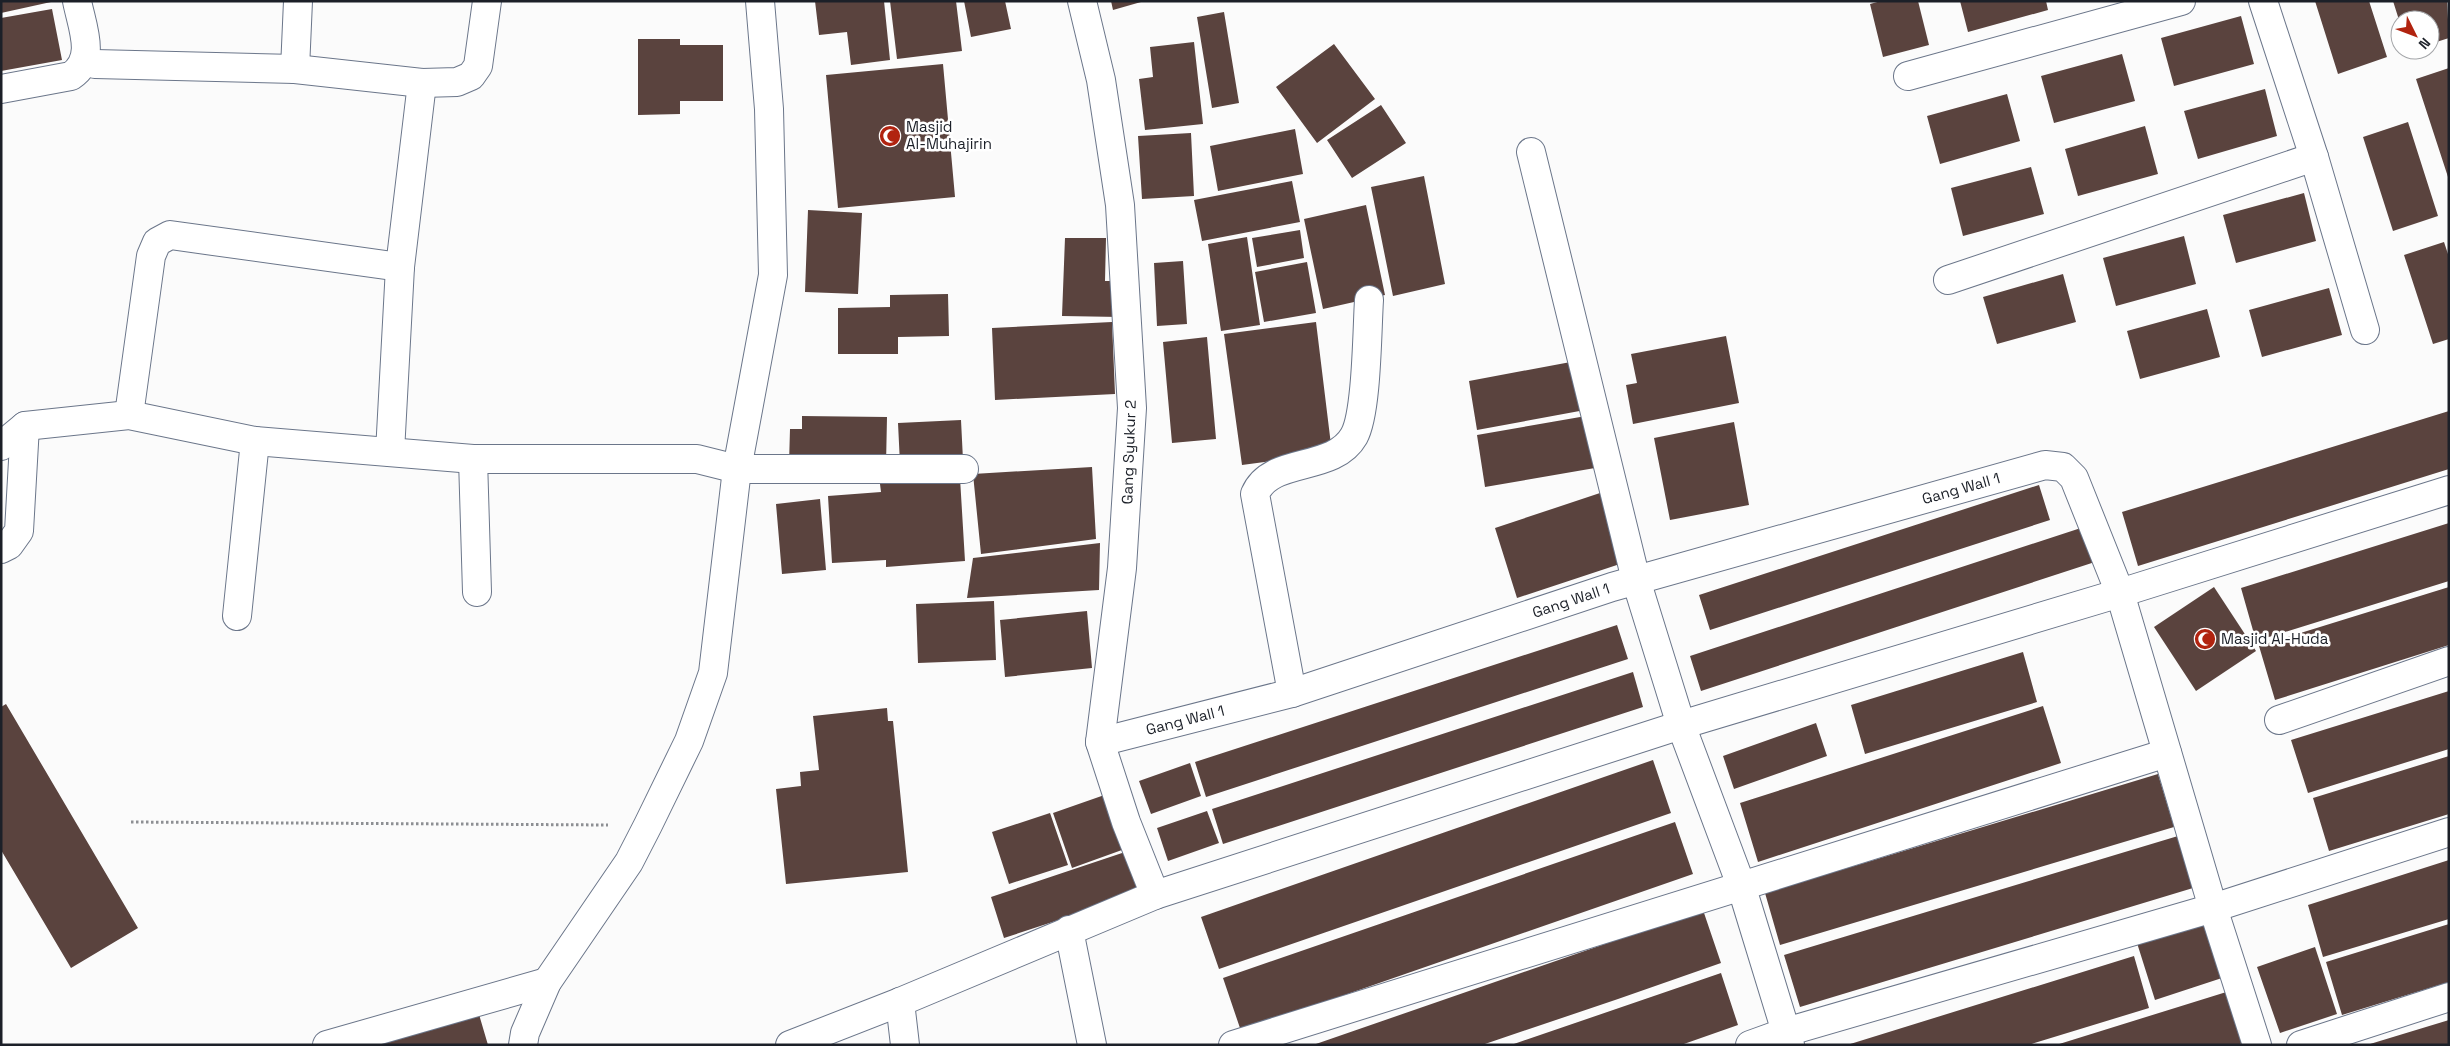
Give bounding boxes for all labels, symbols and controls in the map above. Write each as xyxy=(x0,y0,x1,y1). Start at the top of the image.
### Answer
north arrow xyxy=(2390,10,2440,60)
text: N xyxy=(2415,34,2434,53)
place label: Masjid Al-Muhajirin xyxy=(906,117,992,153)
mosque icon: Masjid Al-Muhajirin xyxy=(878,124,902,148)
street label: Gang Syukur 2 xyxy=(1117,399,1140,505)
street label: Gang Wall 1 xyxy=(1920,468,2002,508)
street label: Gang Wall 1 xyxy=(1530,578,1612,622)
mosque icon: Masjid Al-Huda xyxy=(2193,627,2217,651)
place label: Masjid Al-Huda xyxy=(2221,629,2329,648)
street label: Gang Wall 1 xyxy=(1144,701,1226,739)

